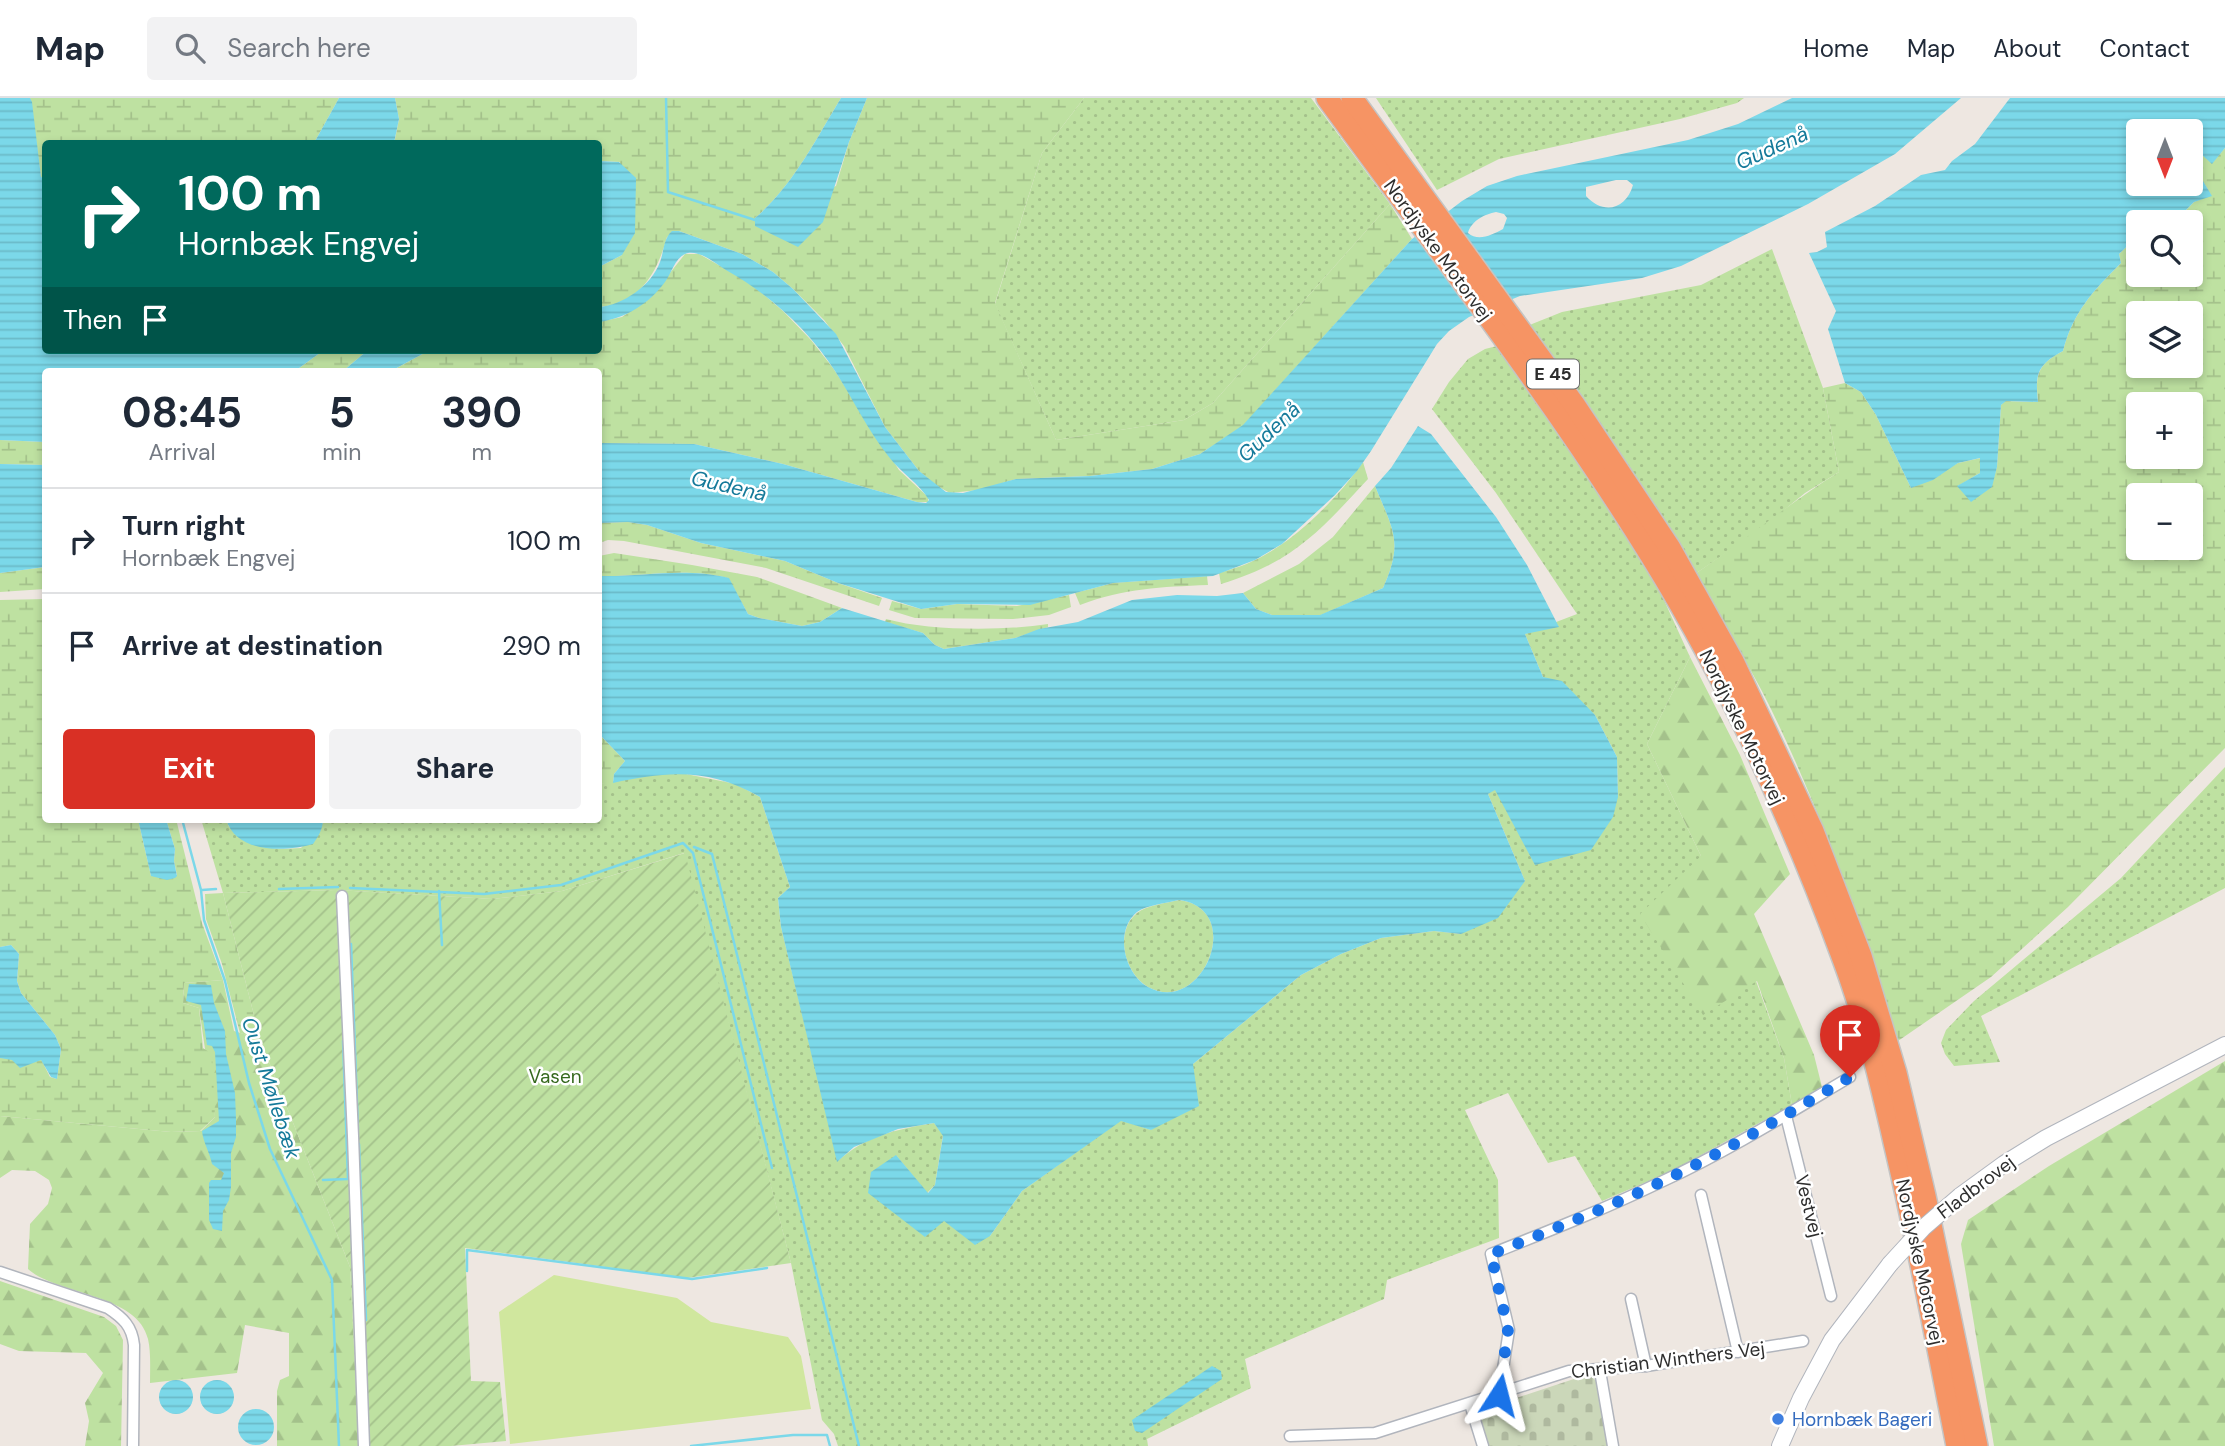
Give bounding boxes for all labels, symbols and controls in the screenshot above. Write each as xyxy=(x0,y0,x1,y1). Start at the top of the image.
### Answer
search box xyxy=(147,17,637,80)
text: Map xyxy=(35,27,105,70)
icon: search xyxy=(171,29,209,67)
text: Search here xyxy=(227,31,371,65)
text: Home xyxy=(1803,33,1869,64)
text: Map xyxy=(1907,33,1955,64)
text: About xyxy=(1993,33,2062,64)
text: Contact xyxy=(2100,33,2190,64)
north arrow xyxy=(2126,119,2203,196)
map controls xyxy=(2126,119,2203,560)
water label: Gudenå xyxy=(1731,120,1813,176)
text: 100 m xyxy=(178,161,322,225)
icon: right xyxy=(63,168,154,259)
street label: Nordjyske Motorvej xyxy=(1378,174,1498,326)
button: search xyxy=(2126,210,2203,287)
text: Hornbæk Engvej xyxy=(178,223,419,265)
icon: arrive xyxy=(136,301,174,339)
button: layers xyxy=(2126,301,2203,378)
text: Then xyxy=(63,303,122,337)
road number: E 45 xyxy=(1527,360,1579,388)
text: 08:45 xyxy=(122,385,242,440)
text: 5 xyxy=(329,385,355,440)
text: 390 xyxy=(441,385,522,440)
button: + xyxy=(2126,392,2203,469)
water label: Gudenå xyxy=(1231,396,1307,468)
text: Arrival xyxy=(149,437,216,467)
text: min xyxy=(322,437,361,467)
text: m xyxy=(471,437,492,467)
water label: Gudenå xyxy=(688,464,770,508)
button: − xyxy=(2126,483,2203,560)
text: Turn right xyxy=(122,509,246,543)
icon: right xyxy=(63,522,101,560)
text: 100 m xyxy=(507,524,581,558)
text: Hornbæk Engvej xyxy=(122,543,295,573)
icon: arrive xyxy=(63,627,101,665)
text: Arrive at destination xyxy=(122,629,383,663)
text: 290 m xyxy=(502,629,581,663)
street label: Nordjyske Motorvej xyxy=(1694,645,1790,809)
button: Exit xyxy=(63,729,315,809)
button: Share xyxy=(329,729,581,809)
pin xyxy=(1820,1005,1880,1077)
water label: Oust Møllebæk xyxy=(235,1013,307,1163)
icon: arrive xyxy=(1831,1016,1869,1054)
park label: Vasen xyxy=(528,1064,582,1089)
street label: Fladbrovej xyxy=(1932,1150,2020,1224)
street label: Vestvej xyxy=(1789,1172,1829,1240)
street label: Nordjyske Motorvej xyxy=(1890,1177,1950,1347)
street label: Christian Winthers Vej xyxy=(1570,1336,1766,1384)
position arrow xyxy=(1462,1358,1536,1432)
place label: Hornbæk Bageri xyxy=(1792,1407,1932,1432)
marker: Hornbæk Bageri xyxy=(1770,1411,1786,1427)

